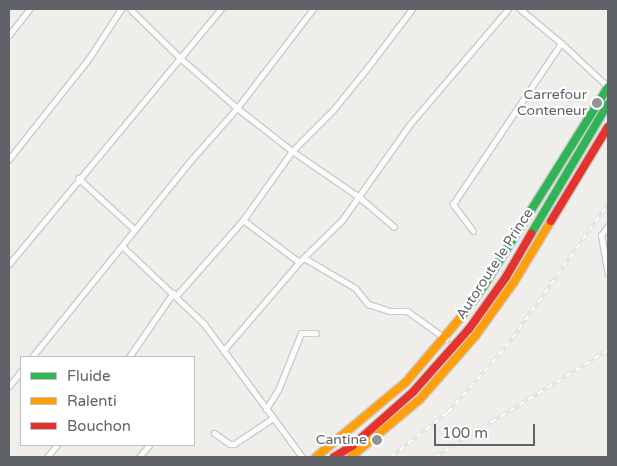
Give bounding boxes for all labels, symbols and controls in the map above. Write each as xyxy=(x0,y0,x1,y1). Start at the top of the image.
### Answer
place label: Carrefour Conteneur xyxy=(517,87,587,120)
marker: Carrefour Conteneur xyxy=(591,97,603,109)
street label: Autoroute le Prince xyxy=(453,206,537,322)
legend xyxy=(20,356,195,446)
text: Fluide xyxy=(67,367,111,385)
text: Ralenti xyxy=(67,392,117,410)
scale bar xyxy=(437,414,538,446)
text: Bouchon xyxy=(67,417,131,435)
text: 100 m xyxy=(442,424,488,442)
place label: Cantine xyxy=(316,432,367,448)
marker: Cantine xyxy=(371,434,383,446)

